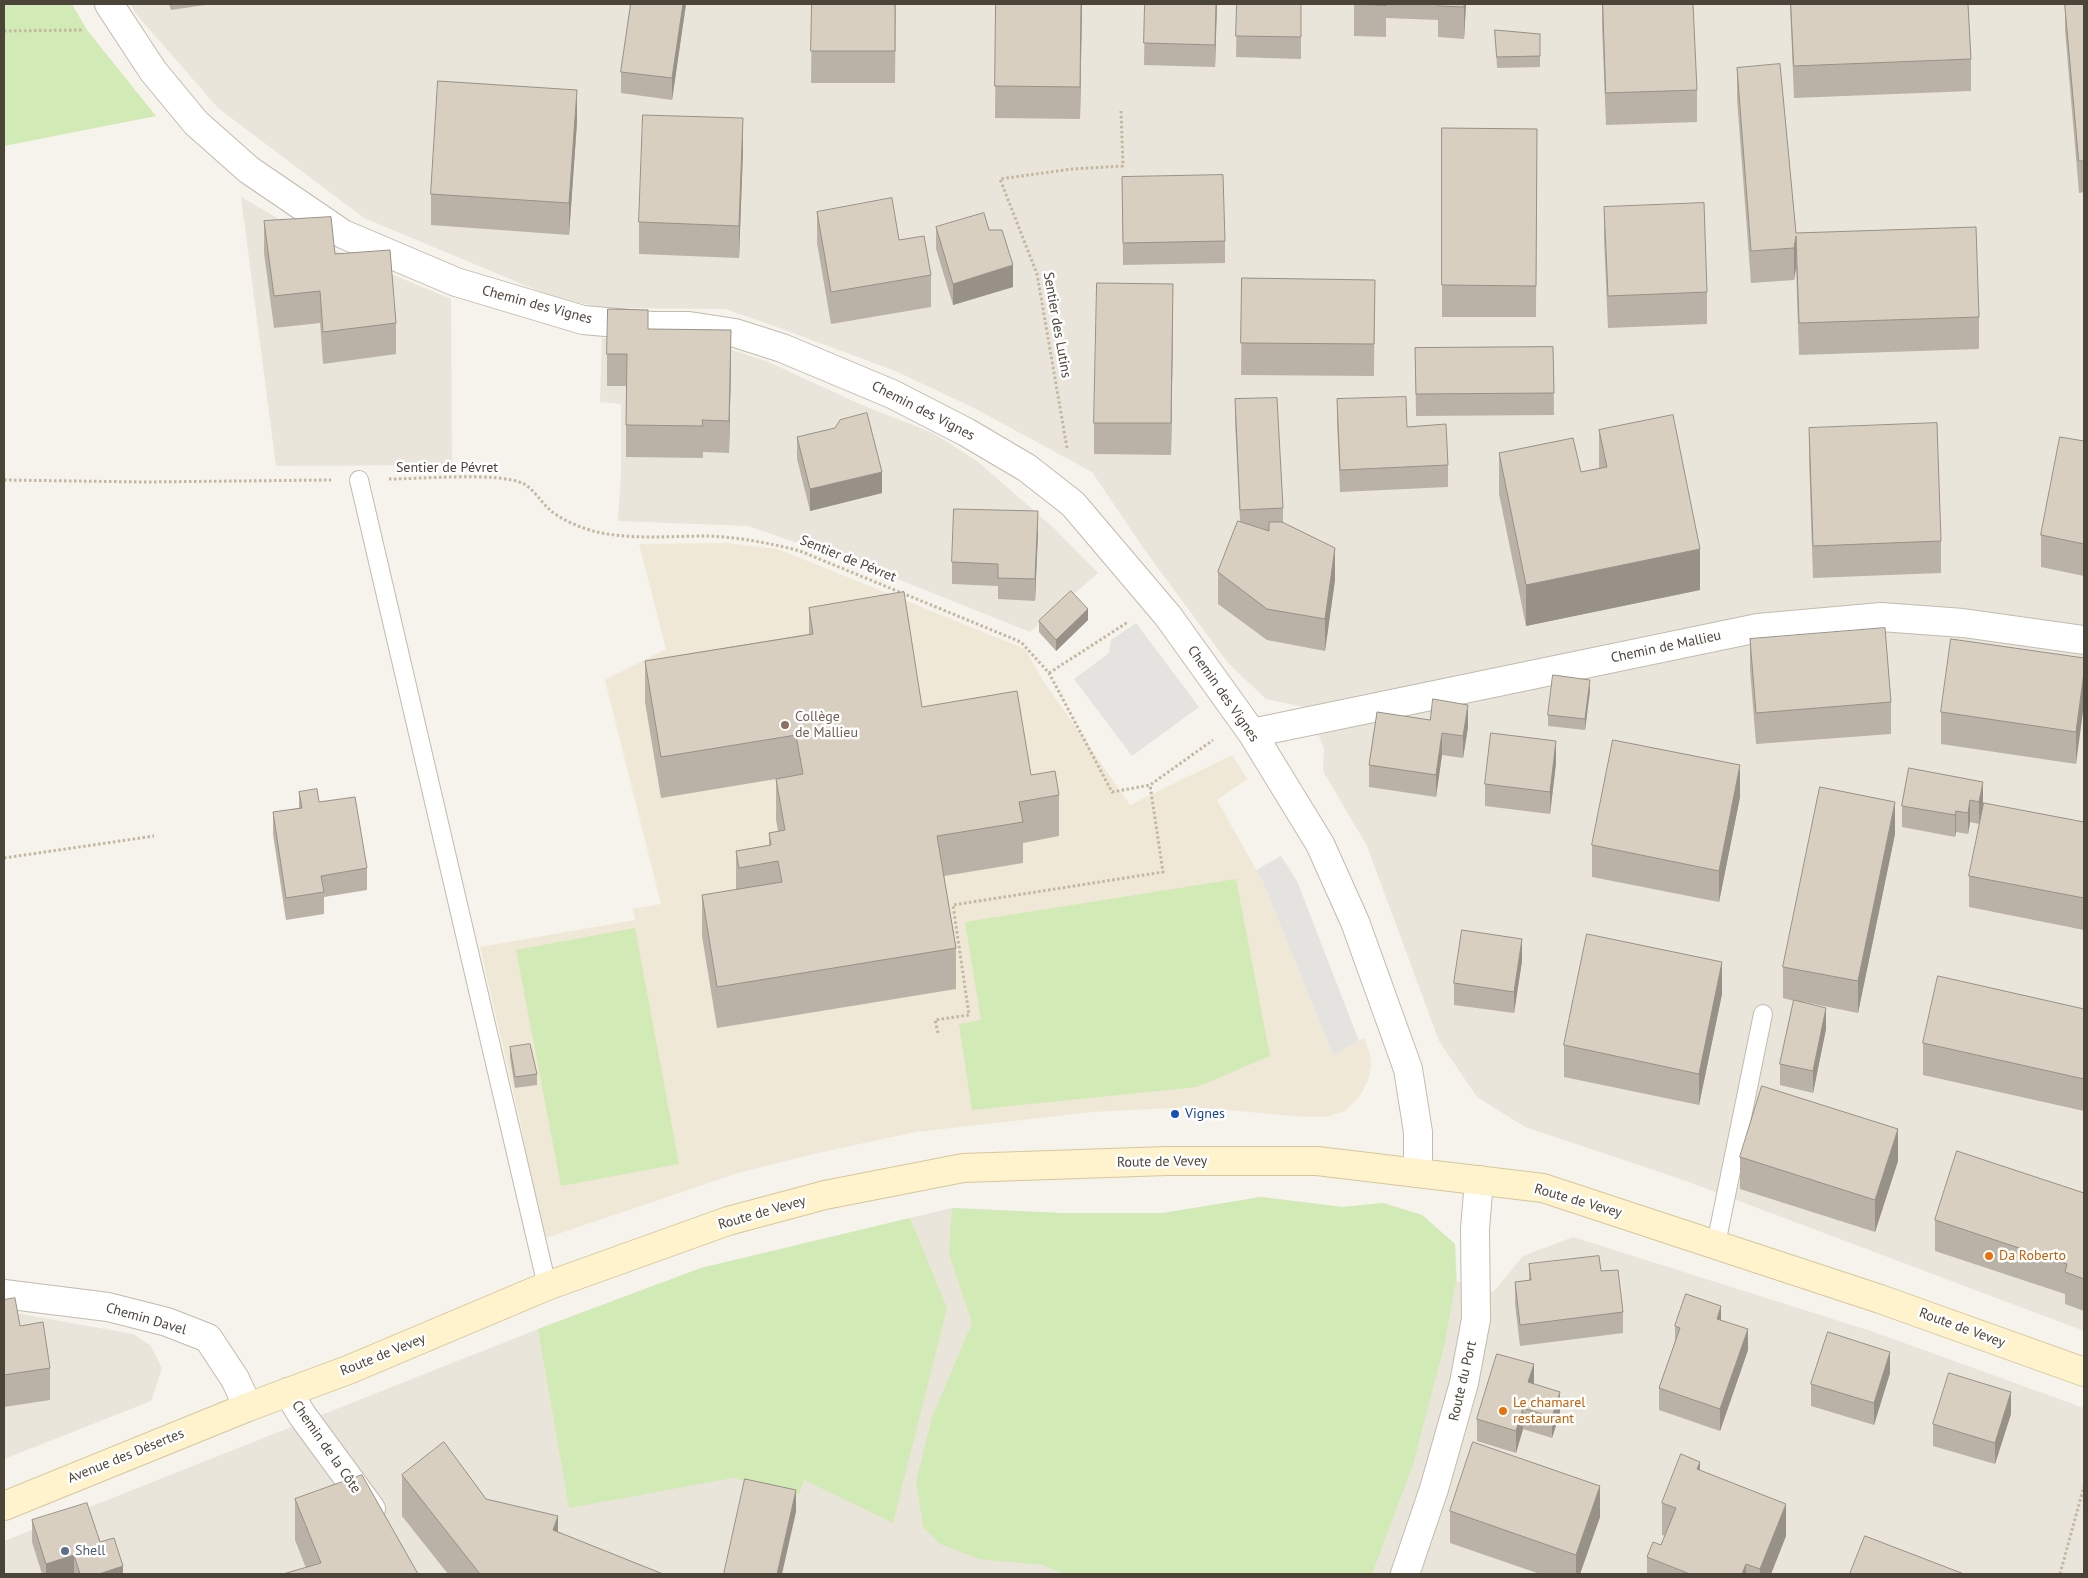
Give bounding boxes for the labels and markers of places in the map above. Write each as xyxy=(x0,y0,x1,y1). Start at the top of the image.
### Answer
place label: Collège de Mallieu xyxy=(795,709,858,742)
marker: Collège de Mallieu xyxy=(779,719,791,731)
place label: Vignes xyxy=(1185,1106,1225,1122)
marker: Vignes xyxy=(1169,1108,1181,1120)
place label: Da Roberto xyxy=(1999,1248,2066,1264)
marker: Da Roberto xyxy=(1983,1250,1995,1262)
place label: Le chamarel restaurant xyxy=(1513,1395,1585,1428)
marker: Le chamarel restaurant xyxy=(1497,1405,1509,1417)
place label: Shell xyxy=(75,1543,105,1559)
marker: Shell xyxy=(59,1545,71,1557)

